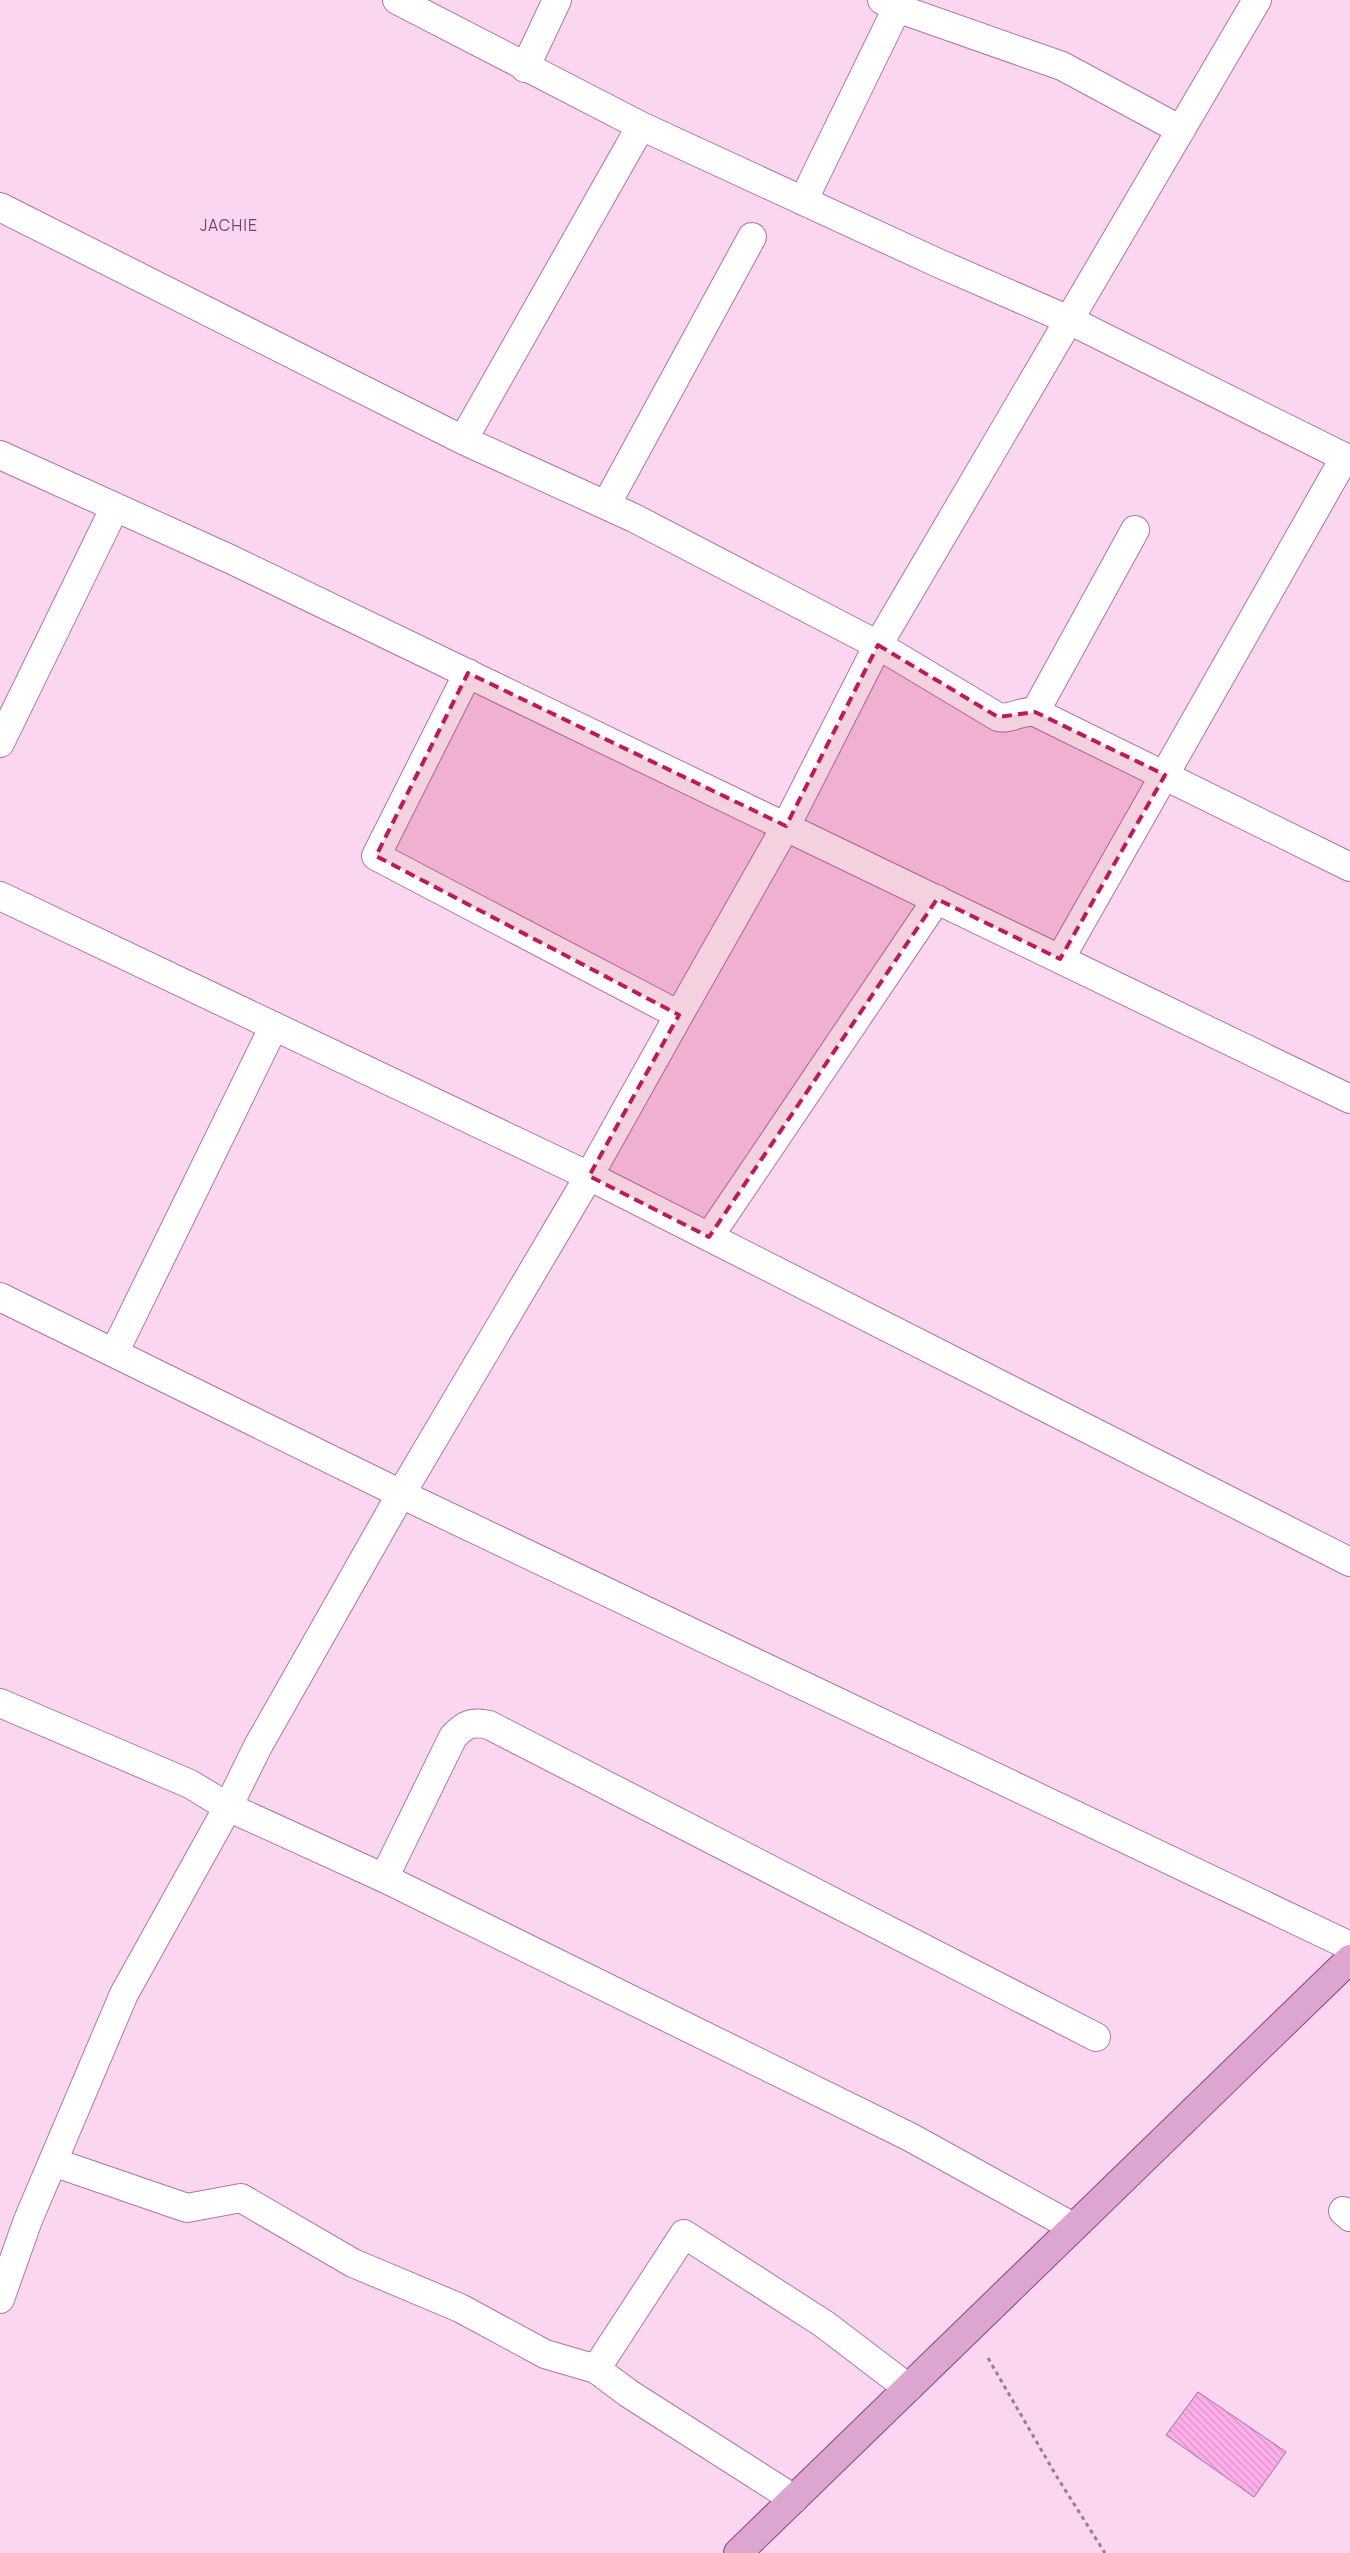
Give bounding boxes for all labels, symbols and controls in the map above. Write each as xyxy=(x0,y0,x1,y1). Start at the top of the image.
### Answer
district label: JACHIE xyxy=(200,214,258,236)

